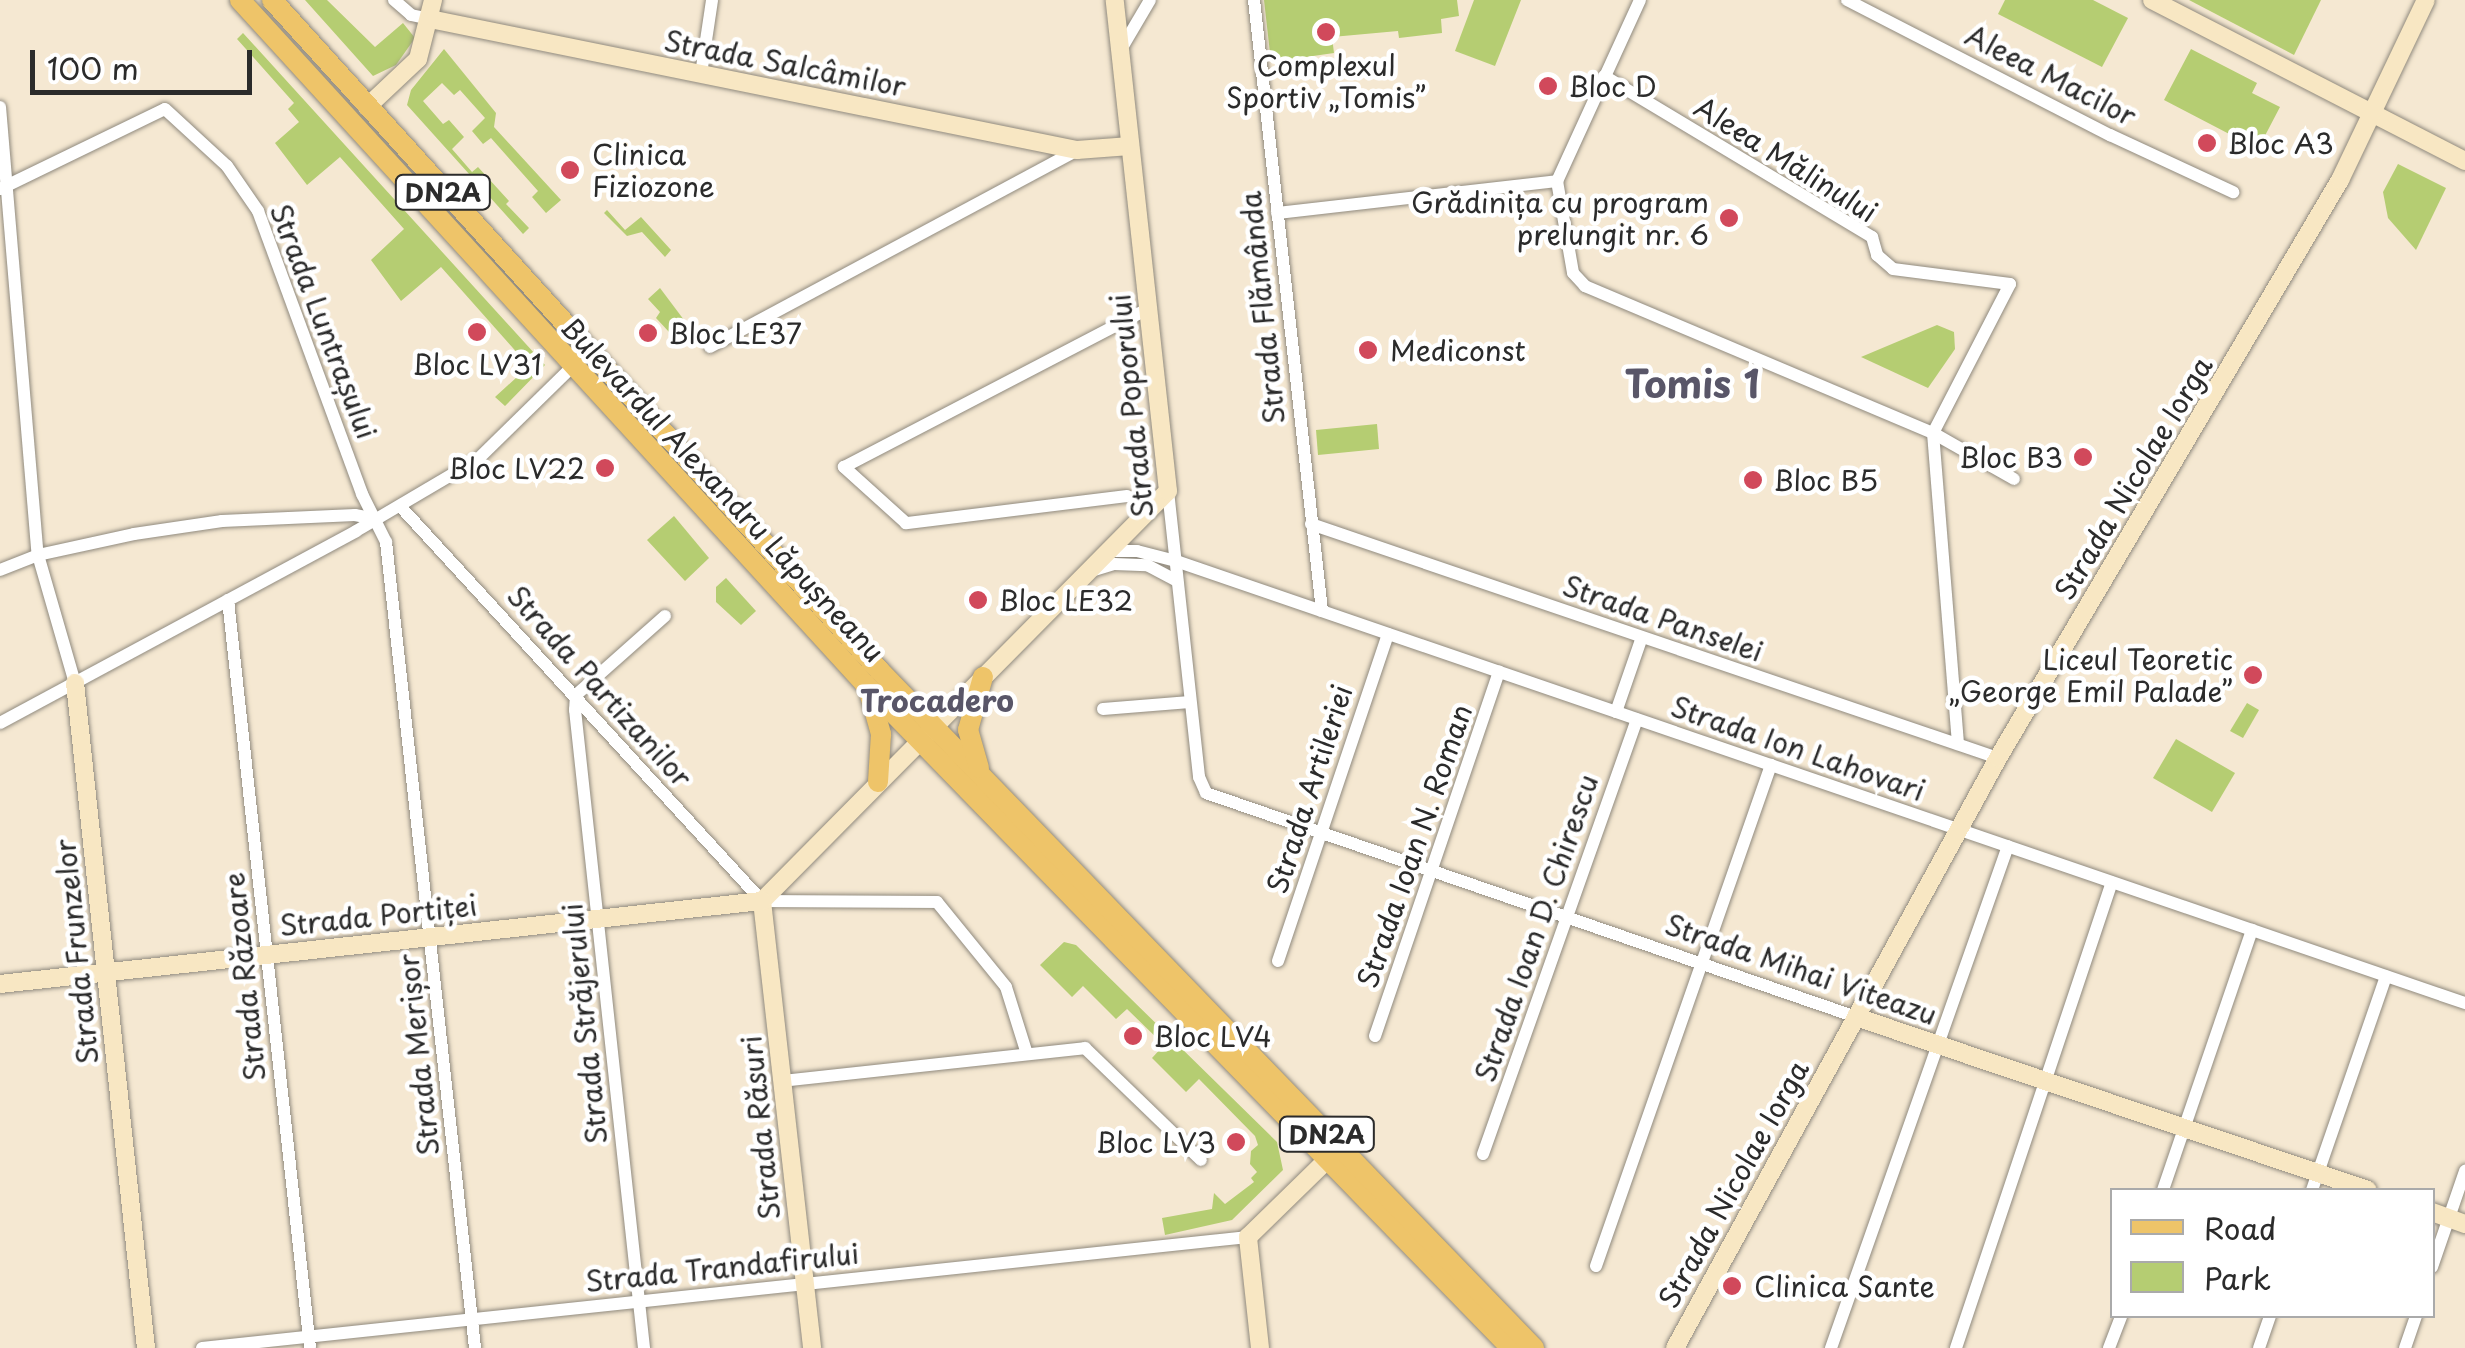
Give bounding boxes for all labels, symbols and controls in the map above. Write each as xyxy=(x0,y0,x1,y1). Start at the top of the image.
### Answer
street label: Aleea Macilor xyxy=(1960,17,2142,133)
marker: Complexul Sportiv „Tomis” xyxy=(1315,21,1337,43)
street label: Strada Salcâmilor xyxy=(662,23,908,103)
scale bar xyxy=(35,30,258,92)
text: 100 m xyxy=(47,45,139,90)
place label: Complexul Sportiv „Tomis” xyxy=(1226,48,1426,114)
place label: Bloc D xyxy=(1568,69,1658,103)
marker: Bloc D xyxy=(1537,75,1559,97)
street label: Aleea Mălinului xyxy=(1688,89,1884,229)
place label: Bloc A3 xyxy=(2227,126,2334,160)
marker: Bloc A3 xyxy=(2196,132,2218,154)
place label: Clinica Fiziozone xyxy=(592,137,715,203)
marker: Clinica Fiziozone xyxy=(557,157,583,183)
road number: DN2A xyxy=(393,172,493,212)
place label: Grădinița cu program prelungit nr. 6 xyxy=(1411,185,1709,251)
street label: Strada Flămânda xyxy=(1233,190,1291,426)
street label: Strada Luntrașului xyxy=(263,198,385,444)
marker: Grădinița cu program prelungit nr. 6 xyxy=(1718,207,1740,229)
street label: Strada Poporului xyxy=(1102,291,1160,521)
street label: Bulevardul Alexandru Lăpușneanu xyxy=(556,311,890,667)
place label: Bloc LE37 xyxy=(668,316,803,350)
marker: Bloc LV31 xyxy=(466,321,488,343)
marker: Bloc LE37 xyxy=(637,322,659,344)
place label: Mediconst xyxy=(1390,333,1526,367)
marker: Mediconst xyxy=(1355,337,1381,363)
place label: Bloc LV31 xyxy=(412,347,542,381)
street label: Strada Nicolae Iorga xyxy=(2046,349,2220,607)
district label: Tomis 1 xyxy=(1623,360,1761,406)
place label: Bloc B3 xyxy=(1959,440,2063,474)
marker: Bloc B3 xyxy=(2072,446,2094,468)
place label: Bloc LV22 xyxy=(447,451,585,485)
marker: Bloc LV22 xyxy=(594,457,616,479)
place label: Bloc B5 xyxy=(1773,463,1877,497)
marker: Bloc B5 xyxy=(1742,469,1764,491)
street label: Strada Panselei xyxy=(1559,568,1767,668)
street label: Strada Partizanilor xyxy=(500,578,700,794)
place label: Bloc LE32 xyxy=(998,583,1135,617)
marker: Bloc LE32 xyxy=(967,589,989,611)
place label: Liceul Teoretic „George Emil Palade” xyxy=(1950,642,2233,708)
marker: Liceul Teoretic „George Emil Palade” xyxy=(2242,664,2264,686)
street label: Strada Artileriei xyxy=(1259,680,1359,898)
district label: Trocadero xyxy=(860,682,1014,718)
street label: Strada Ion Lahovari xyxy=(1666,689,1930,807)
street label: Strada Ioan N. Roman xyxy=(1349,698,1479,994)
street label: Strada Ioan D. Chirescu xyxy=(1468,771,1604,1085)
street label: Strada Frunzelor xyxy=(47,836,105,1068)
street label: Strada Răzoare xyxy=(216,871,272,1083)
street label: Strada Portiței xyxy=(278,888,478,942)
street label: Strada Străjerului xyxy=(555,902,613,1146)
street label: Strada Mihai Viteazu xyxy=(1661,907,1941,1031)
street label: Strada Merișor xyxy=(391,952,445,1158)
place label: Bloc LV4 xyxy=(1153,1019,1273,1053)
marker: Bloc LV4 xyxy=(1122,1025,1144,1047)
street label: Strada Răsuri xyxy=(734,1034,786,1222)
street label: Strada Nicolae Iorga xyxy=(1650,1053,1816,1315)
road number: DN2A xyxy=(1277,1114,1377,1154)
place label: Bloc LV3 xyxy=(1095,1125,1216,1159)
marker: Bloc LV3 xyxy=(1225,1131,1247,1153)
legend xyxy=(2110,1188,2435,1318)
text: Road xyxy=(2204,1205,2277,1250)
street label: Strada Trandafirului xyxy=(583,1236,861,1298)
text: Park xyxy=(2204,1255,2271,1300)
place label: Clinica Sante xyxy=(1754,1269,1934,1303)
marker: Clinica Sante xyxy=(1719,1273,1745,1299)

